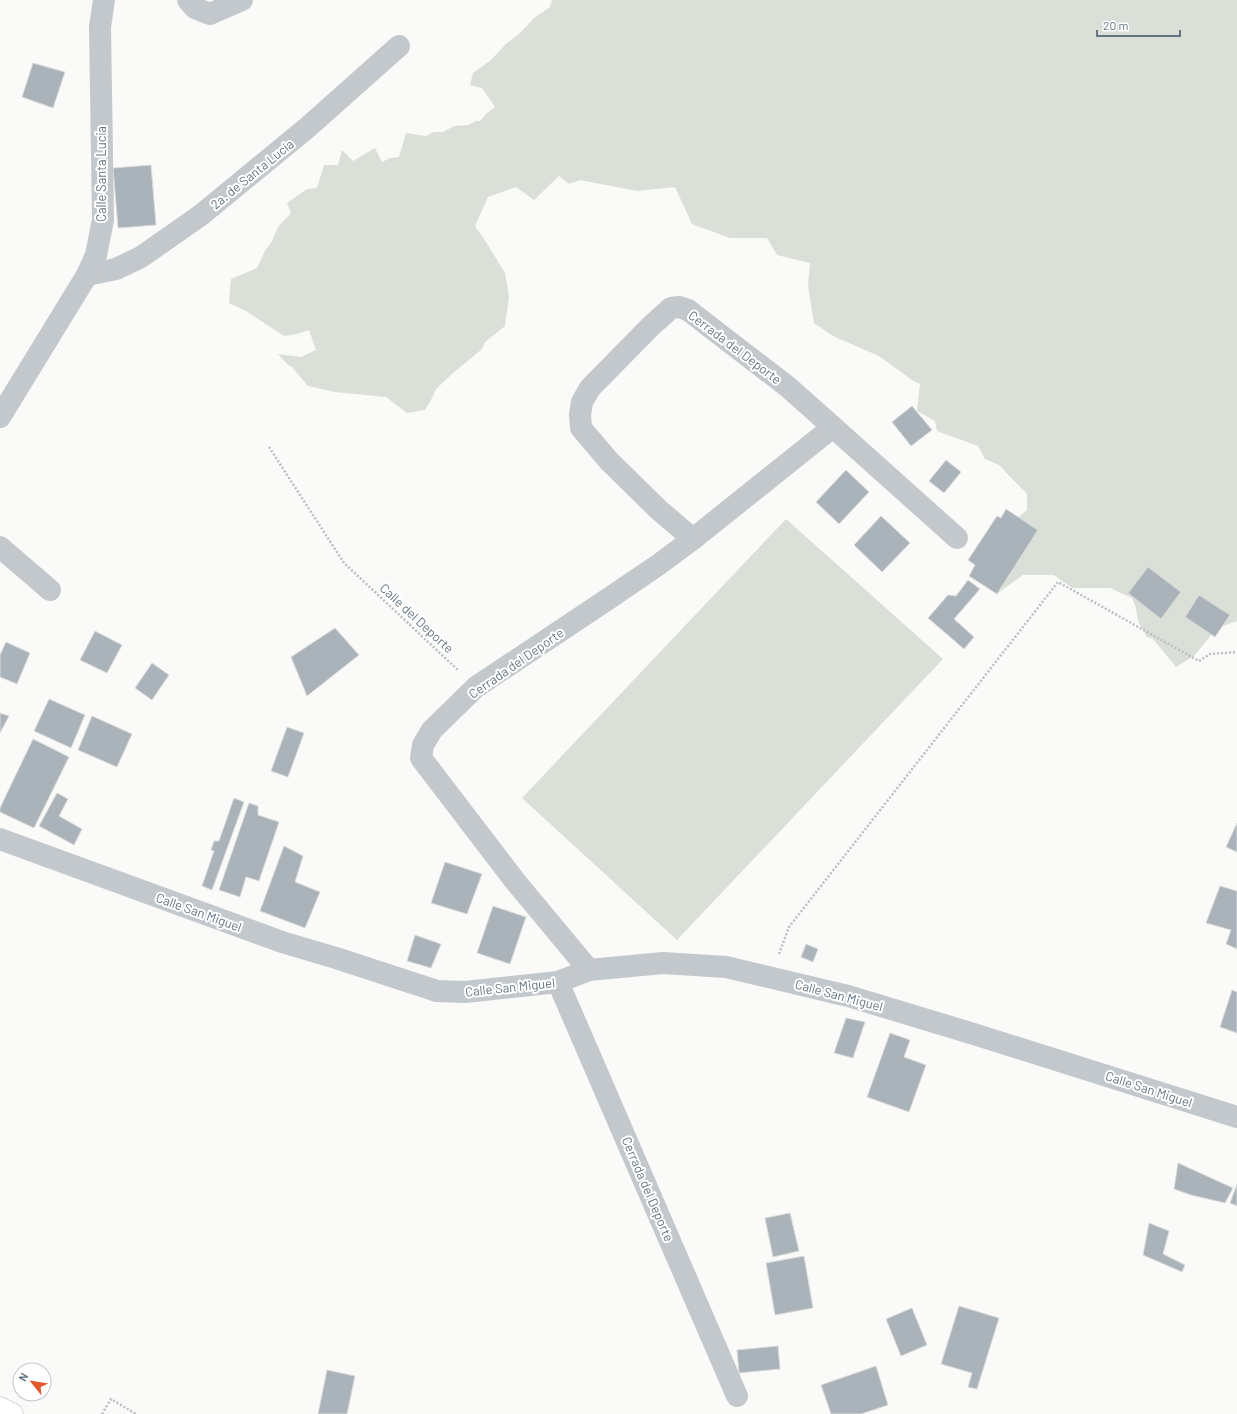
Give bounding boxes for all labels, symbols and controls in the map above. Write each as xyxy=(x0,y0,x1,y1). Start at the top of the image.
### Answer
scale bar xyxy=(1097,12,1180,38)
text: 20 m xyxy=(1103,18,1129,32)
street label: Calle Santa Lucía xyxy=(93,126,109,222)
street label: 2a. de Santa Lucía xyxy=(207,136,297,212)
street label: Cerrada del Deporte xyxy=(685,307,785,387)
street label: Calle del Deporte xyxy=(377,580,457,656)
street label: Cerrada del Deporte xyxy=(465,624,567,702)
street label: Calle San Miguel xyxy=(154,889,244,935)
street label: Calle San Miguel xyxy=(464,974,556,1000)
street label: Calle San Miguel xyxy=(793,976,885,1014)
street label: Calle San Miguel xyxy=(1104,1067,1194,1111)
street label: Cerrada del Deporte xyxy=(619,1134,677,1244)
north arrow xyxy=(12,1362,52,1402)
text: N xyxy=(15,1370,30,1383)

